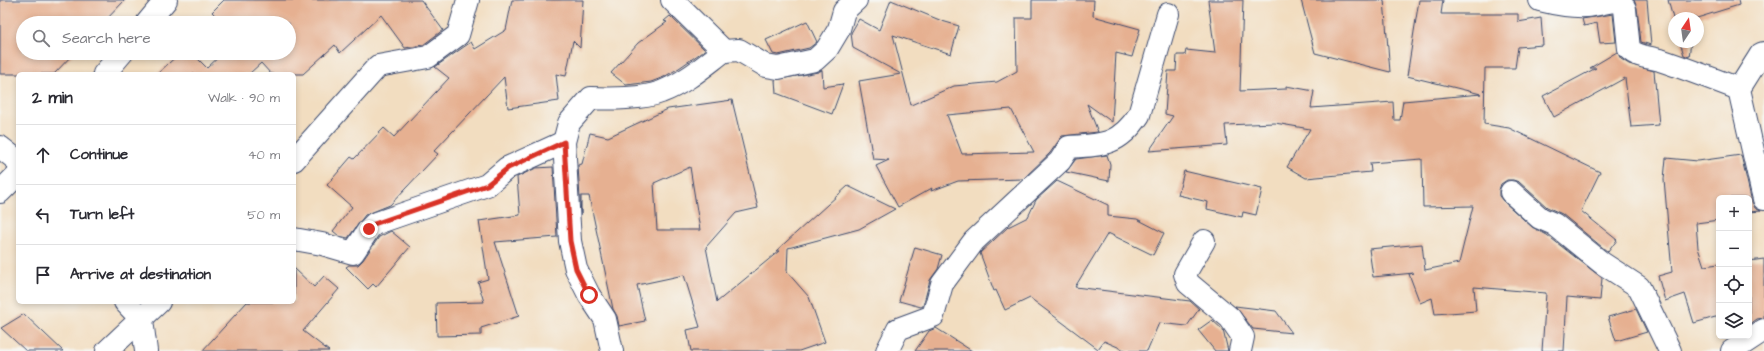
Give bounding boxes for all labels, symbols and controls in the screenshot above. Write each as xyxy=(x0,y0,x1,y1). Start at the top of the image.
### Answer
north arrow xyxy=(1668,12,1704,48)
search box xyxy=(16,16,296,60)
icon: search xyxy=(30,27,52,49)
text: Search here xyxy=(62,28,151,49)
text: 2 min xyxy=(32,86,73,110)
text: Walk · 90 m xyxy=(208,89,280,107)
icon: ahead xyxy=(32,144,54,166)
text: Continue xyxy=(70,144,128,165)
text: 40 m xyxy=(248,146,280,164)
map controls xyxy=(1716,195,1752,339)
button: + xyxy=(1716,195,1752,231)
icon: left xyxy=(32,204,54,226)
text: Turn left xyxy=(70,204,134,225)
text: 50 m xyxy=(247,206,280,224)
route end xyxy=(360,220,378,238)
button: − xyxy=(1716,231,1752,267)
icon: arrive xyxy=(32,264,54,286)
text: Arrive at destination xyxy=(70,264,211,285)
button: locate xyxy=(1716,267,1752,303)
route start xyxy=(580,286,598,304)
button: layers xyxy=(1716,303,1752,339)

